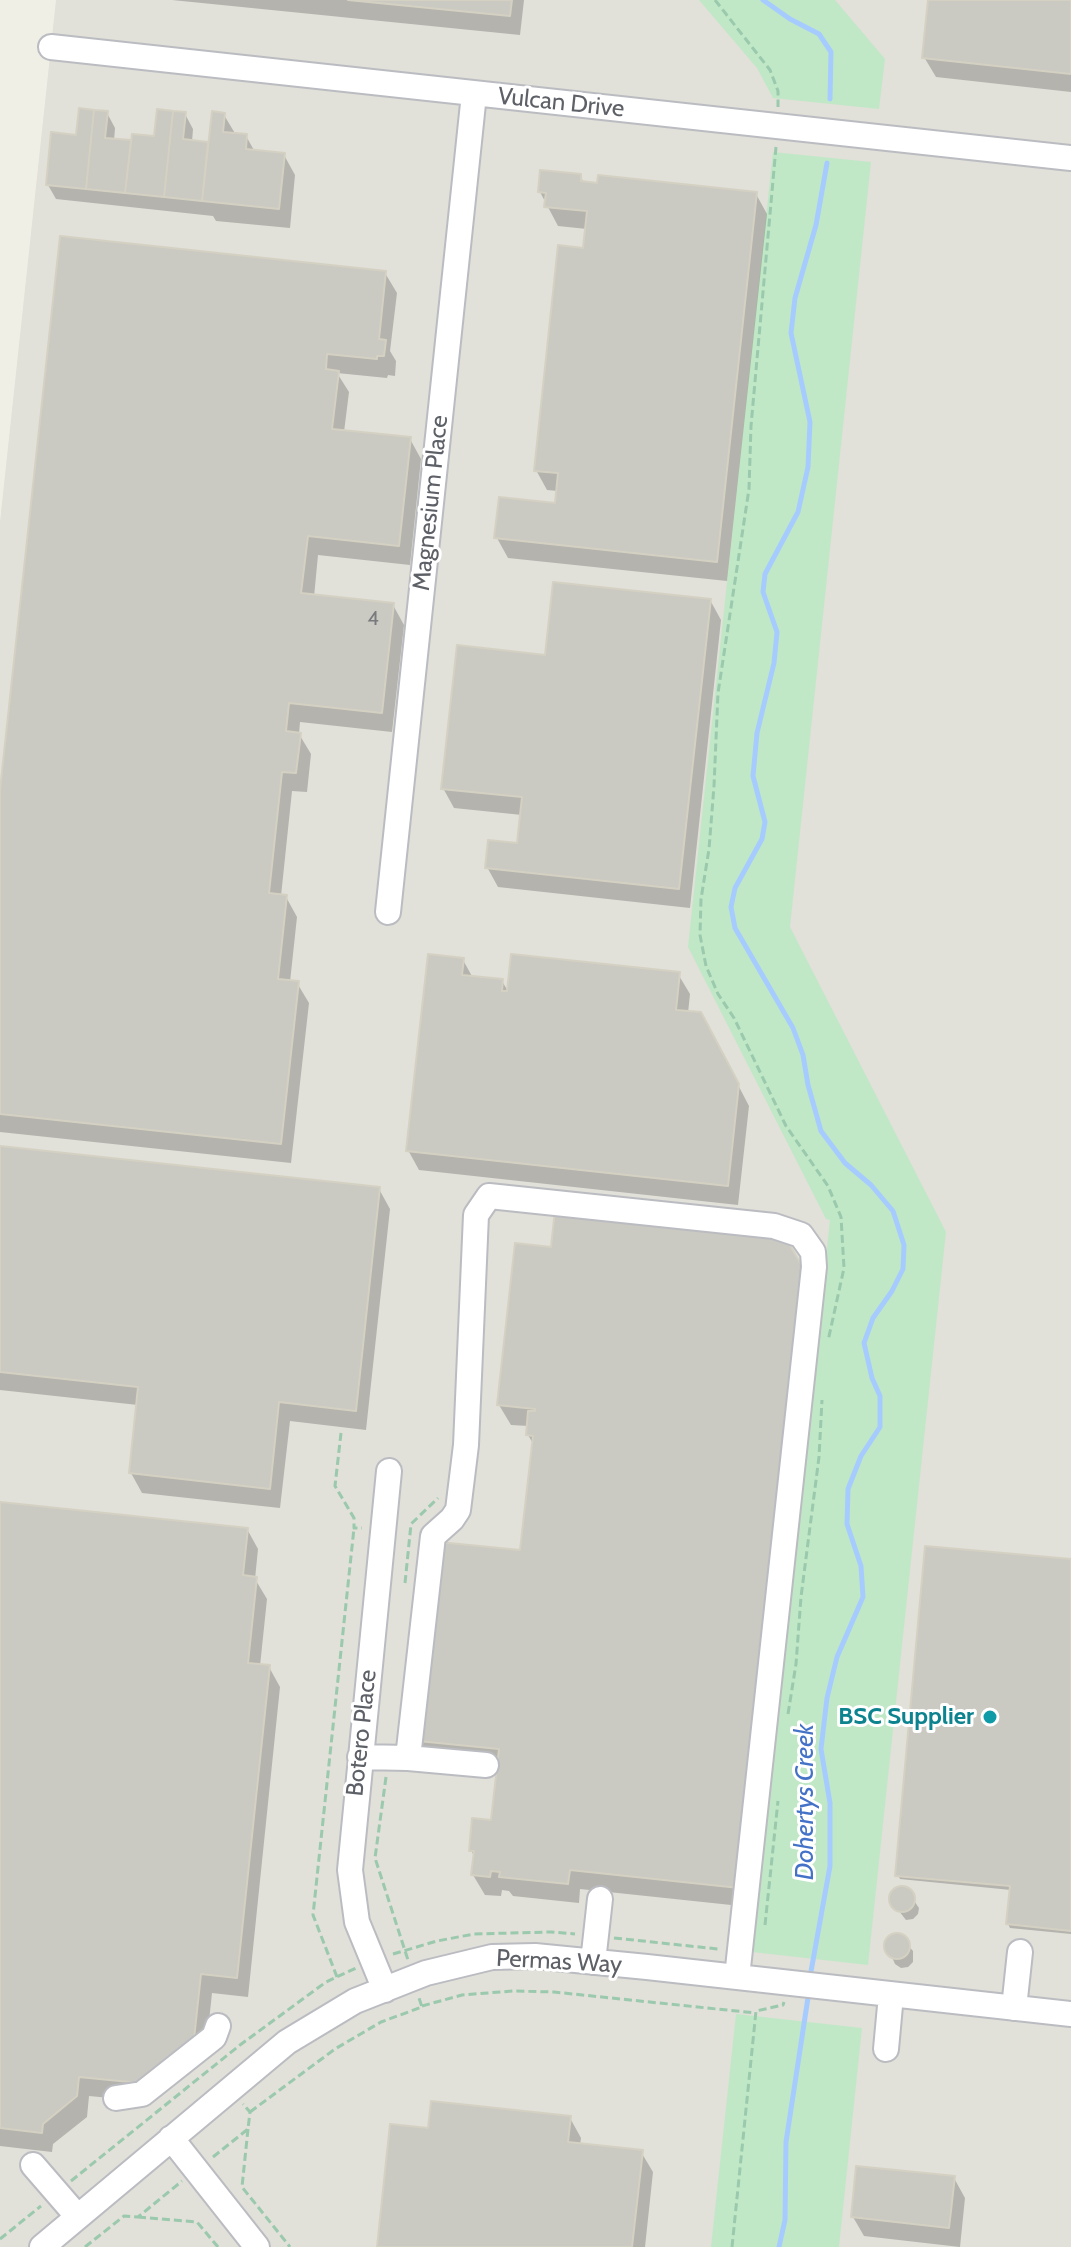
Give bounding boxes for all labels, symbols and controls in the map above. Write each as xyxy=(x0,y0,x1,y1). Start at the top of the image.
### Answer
street label: Vulcan Drive xyxy=(496,82,626,124)
street label: Magnesium Place xyxy=(407,414,455,592)
house number: 4 xyxy=(367,607,379,631)
street label: Botero Place xyxy=(341,1668,383,1798)
place label: BSC Supplier xyxy=(838,1703,974,1731)
marker: BSC Supplier xyxy=(981,1708,999,1726)
water label: Dohertys Creek xyxy=(789,1724,821,1880)
street label: Permas Way xyxy=(495,1944,623,1980)

